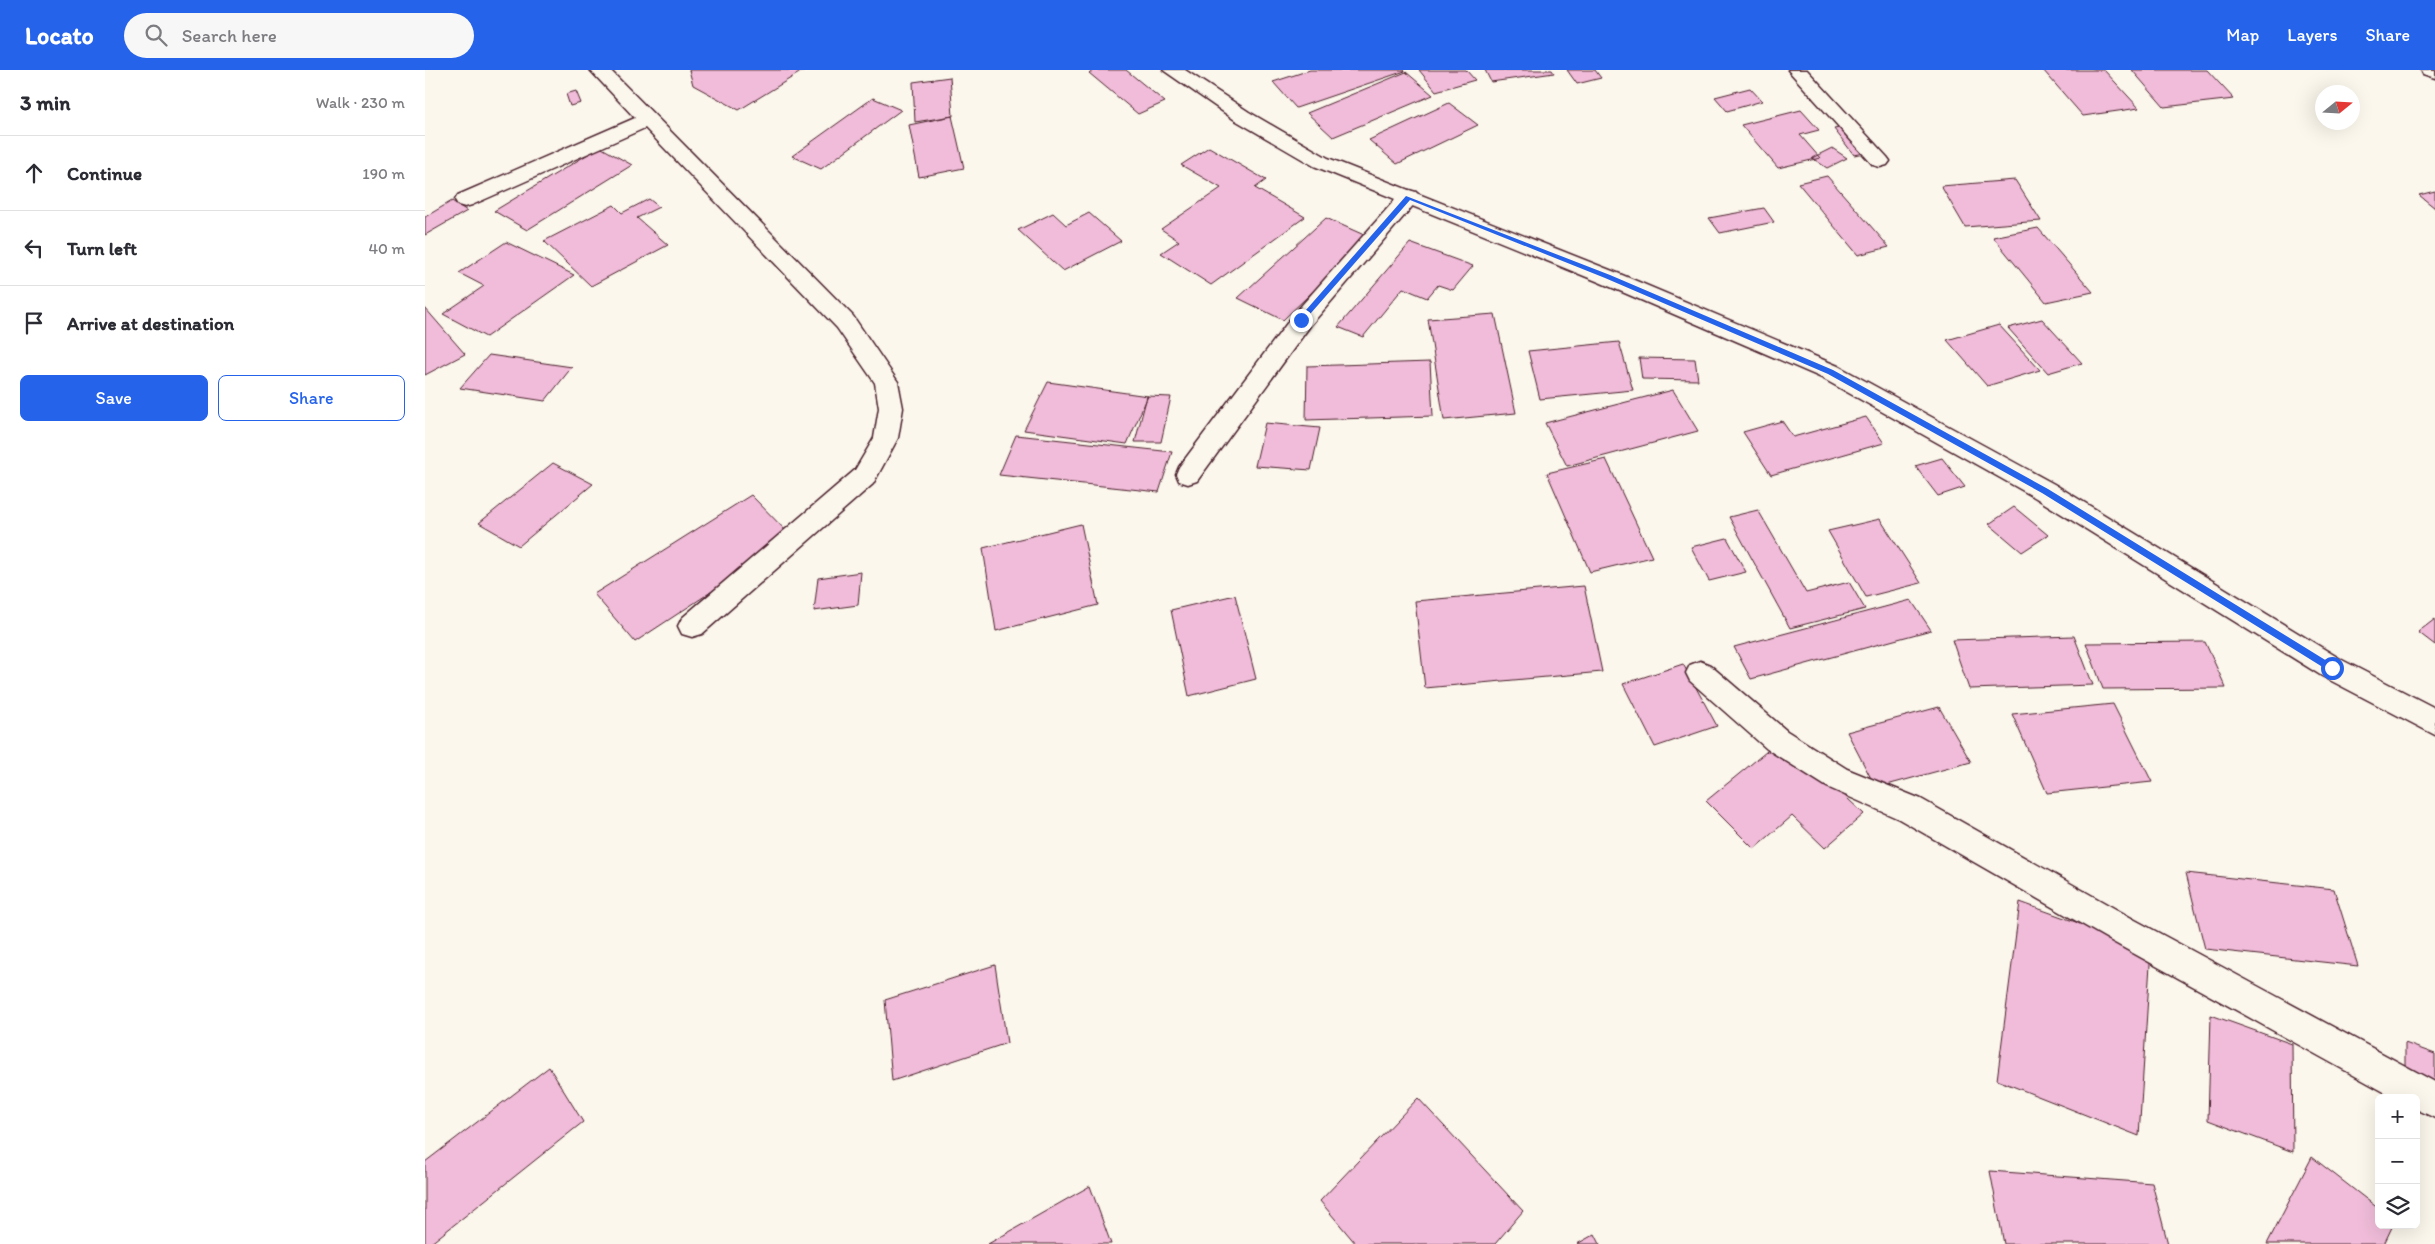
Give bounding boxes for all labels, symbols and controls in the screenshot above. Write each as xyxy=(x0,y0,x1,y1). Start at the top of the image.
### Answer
search box xyxy=(124,13,474,58)
text: Locato xyxy=(25,21,94,50)
icon: search xyxy=(142,21,170,49)
text: Search here xyxy=(182,24,277,47)
text: Map xyxy=(2226,24,2259,46)
text: Layers xyxy=(2287,24,2337,46)
text: Share xyxy=(2365,24,2410,46)
north arrow xyxy=(2315,85,2360,130)
text: 3 min xyxy=(20,90,70,115)
text: Walk · 230 m xyxy=(316,93,405,112)
icon: ahead xyxy=(20,159,48,187)
text: Continue xyxy=(67,162,142,185)
text: 190 m xyxy=(362,164,405,183)
icon: left xyxy=(20,234,48,262)
text: Turn left xyxy=(67,237,137,260)
text: 40 m xyxy=(368,239,405,258)
icon: arrive xyxy=(20,309,48,337)
route end xyxy=(1290,309,1313,332)
text: Arrive at destination xyxy=(67,312,234,335)
button: Save xyxy=(20,375,208,421)
button: Share xyxy=(218,375,405,421)
route start xyxy=(2321,657,2344,680)
map controls xyxy=(2375,1094,2420,1229)
button: + xyxy=(2375,1094,2420,1139)
button: − xyxy=(2375,1139,2420,1184)
button: layers xyxy=(2375,1184,2420,1229)

